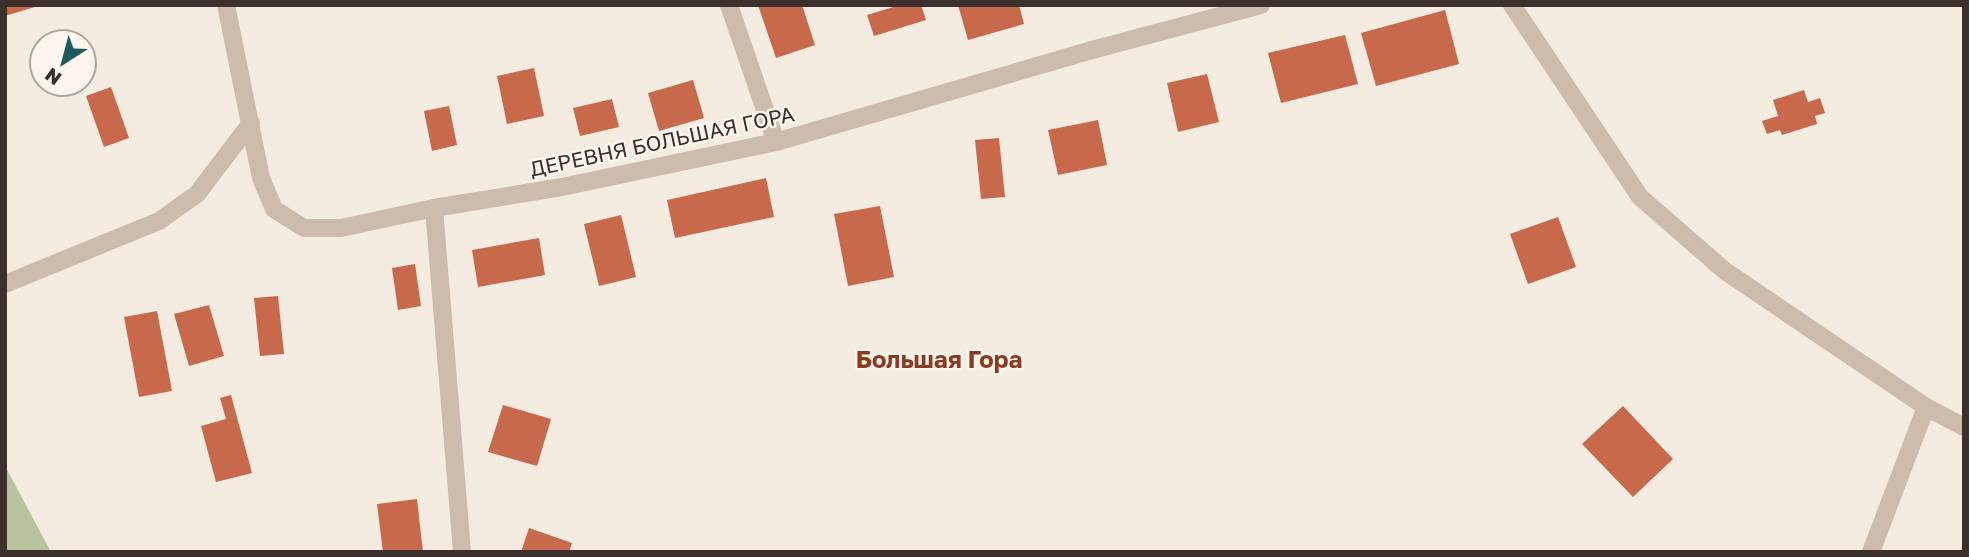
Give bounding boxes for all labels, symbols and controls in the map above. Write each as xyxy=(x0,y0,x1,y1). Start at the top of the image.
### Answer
north arrow xyxy=(28,28,98,98)
text: N xyxy=(40,64,65,91)
street label: ДЕРЕВНЯ БОЛЬШАЯ ГОРА xyxy=(527,100,797,182)
district label: Большая Гора xyxy=(856,344,1022,373)

